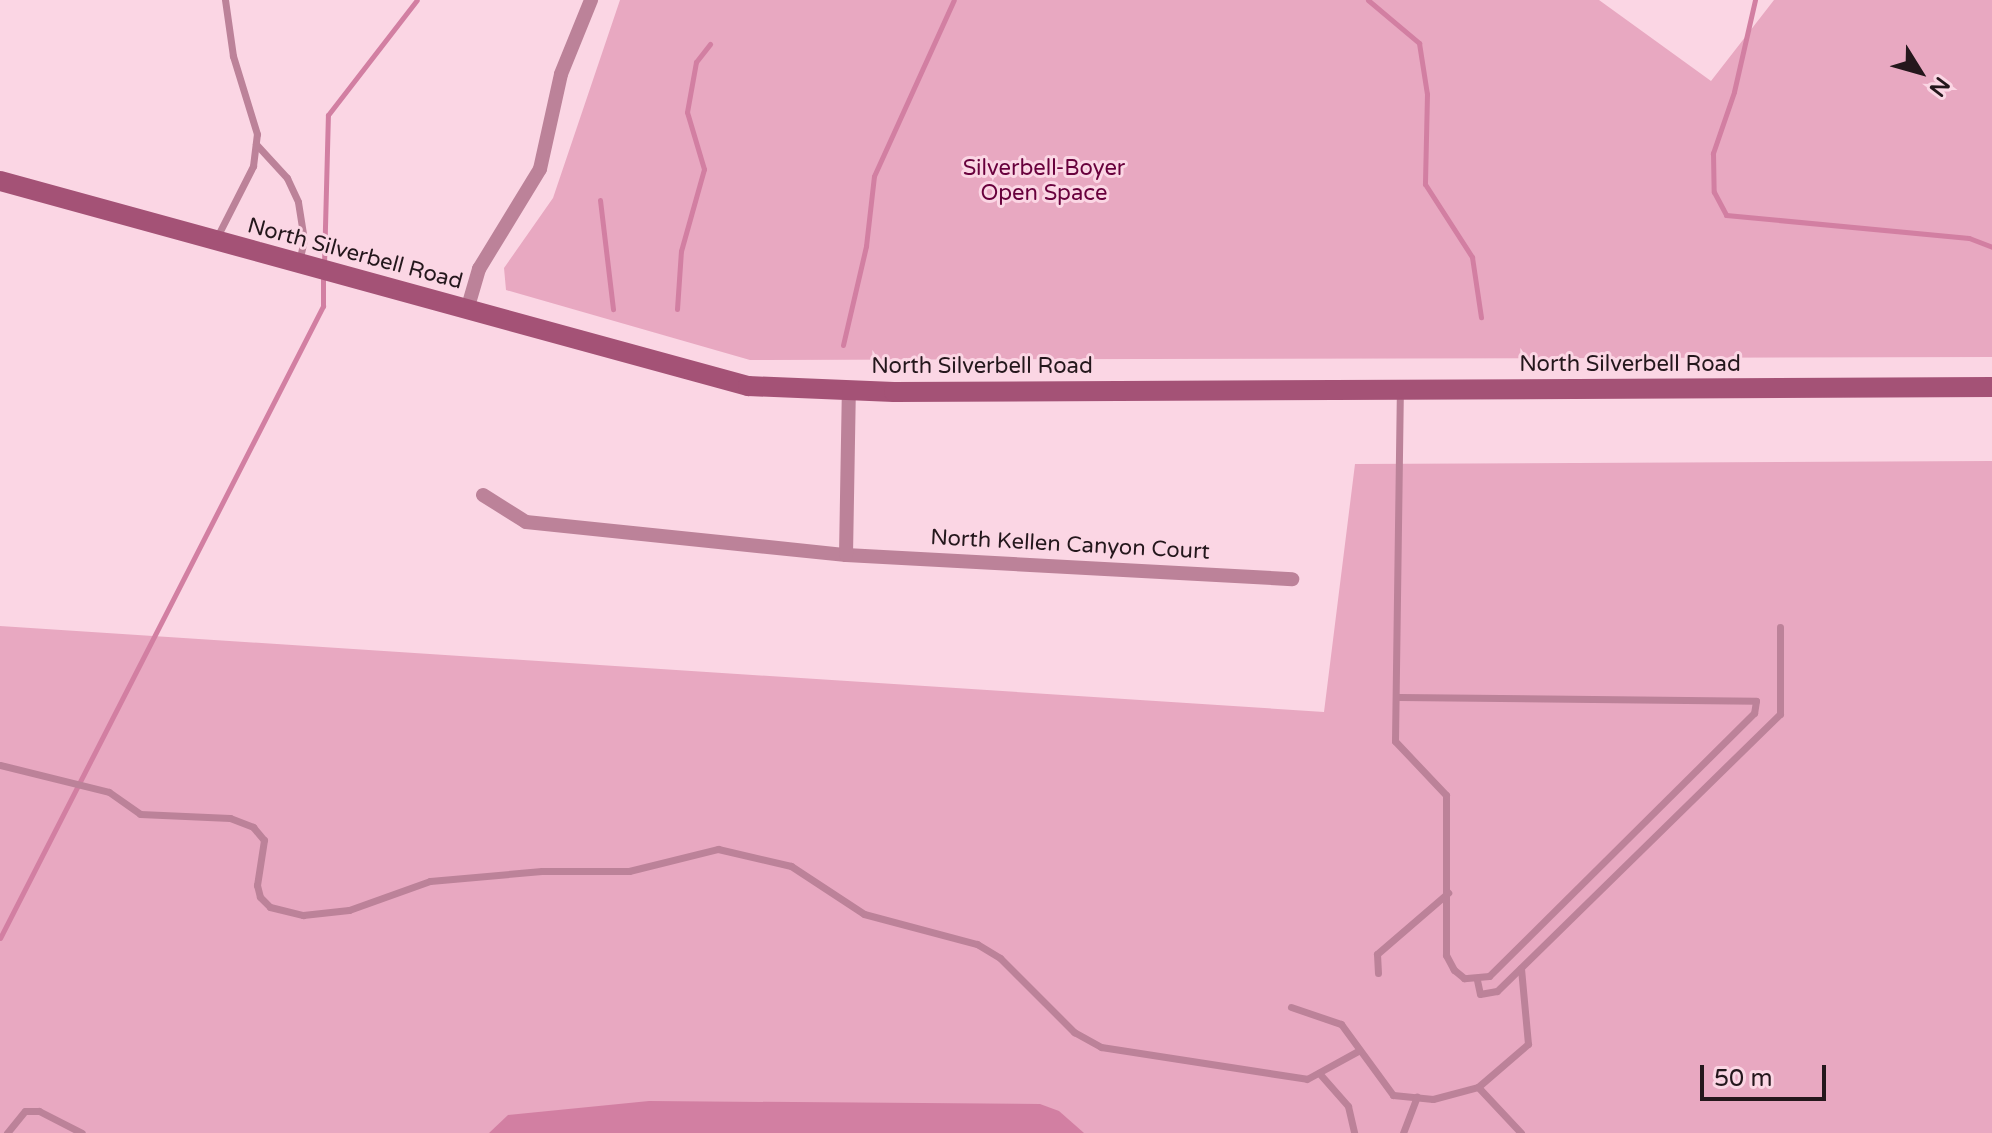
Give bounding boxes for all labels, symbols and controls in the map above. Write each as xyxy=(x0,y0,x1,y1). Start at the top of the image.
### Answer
north arrow xyxy=(1880,32,1960,112)
text: N xyxy=(1923,72,1955,101)
park label: Silverbell-Boyer Open Space xyxy=(963,155,1125,206)
street label: North Silverbell Road xyxy=(245,213,465,295)
street label: North Silverbell Road xyxy=(1519,352,1741,378)
street label: North Silverbell Road xyxy=(871,354,1093,380)
street label: North Kellen Canyon Court xyxy=(930,524,1210,566)
scale bar xyxy=(1704,1049,1830,1099)
text: 50 m xyxy=(1714,1064,1772,1093)

